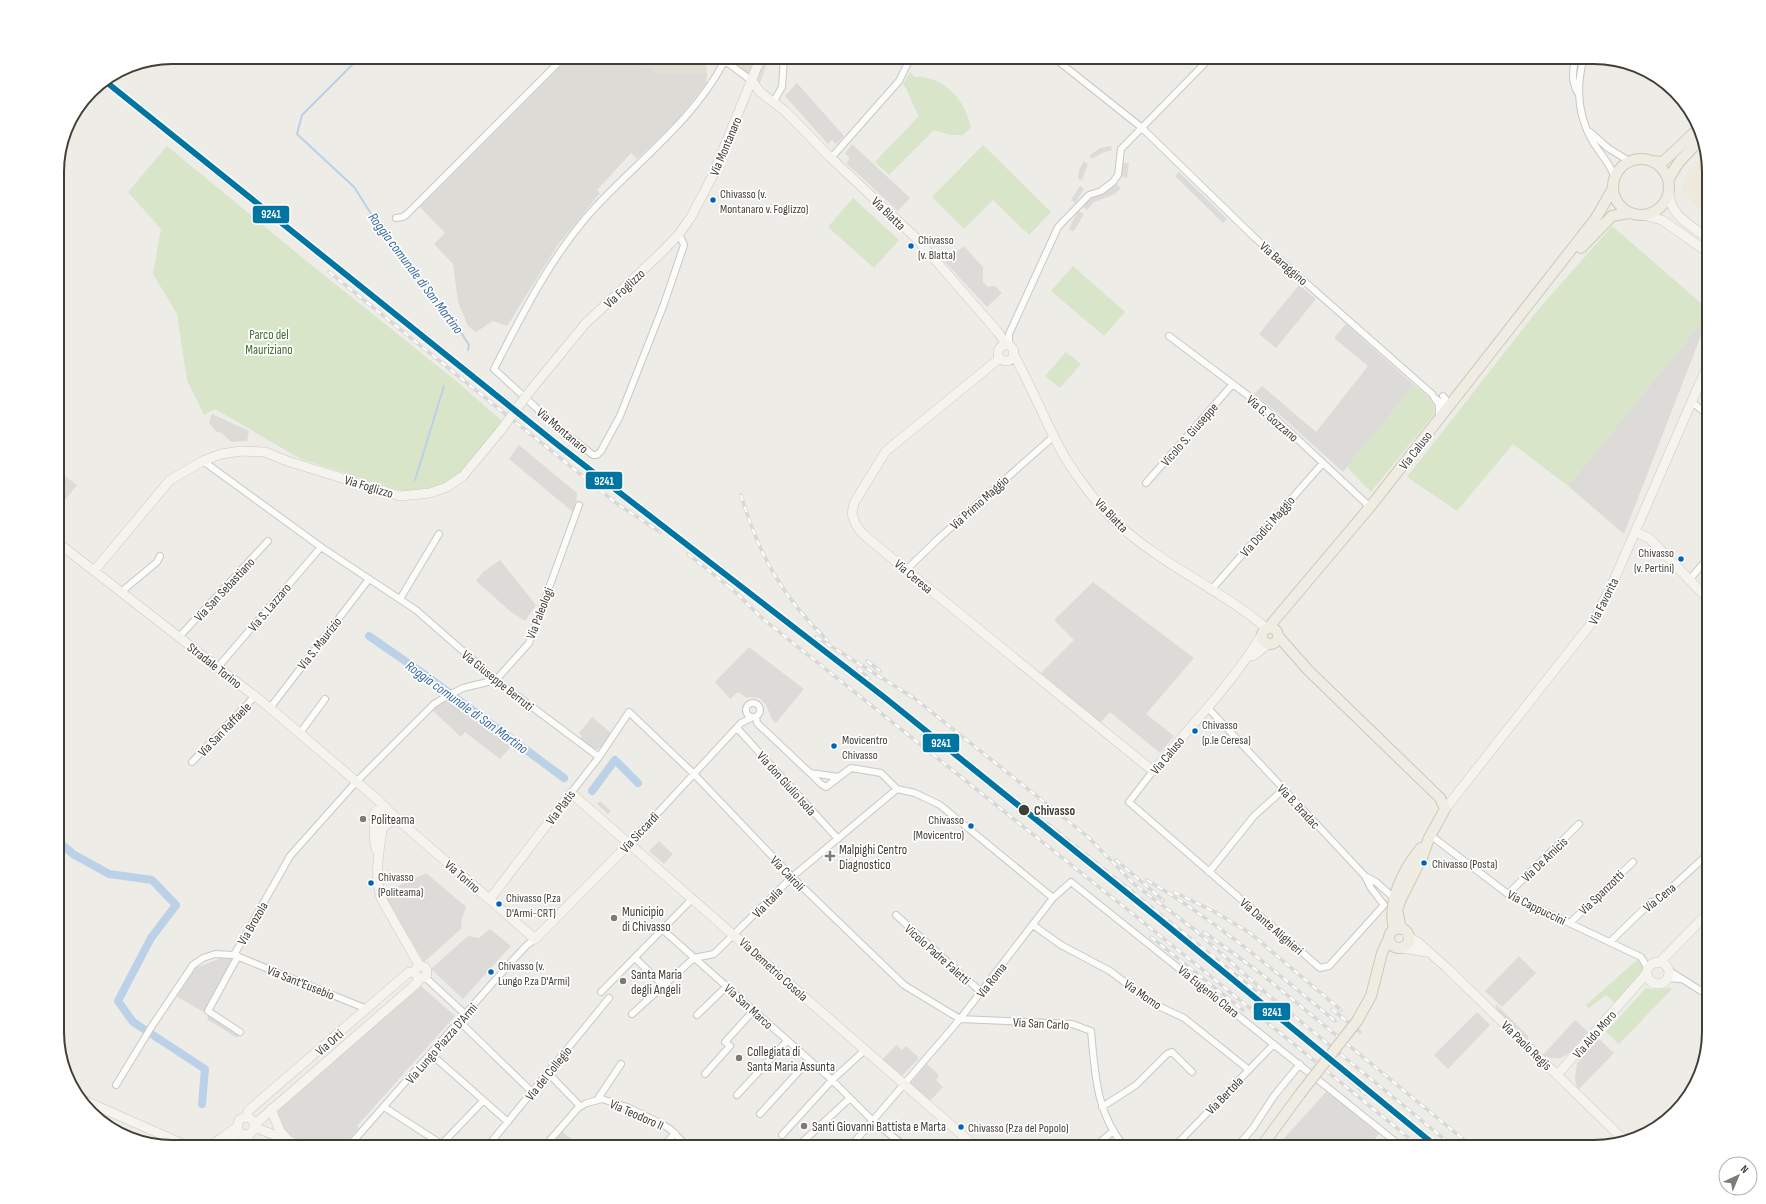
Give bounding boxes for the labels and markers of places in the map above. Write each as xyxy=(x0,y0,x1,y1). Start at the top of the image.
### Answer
place label: Chivasso (v. Montanaro v. Foglizzo) xyxy=(720,187,808,217)
marker: Chivasso (v. Montanaro v. Foglizzo) xyxy=(708,195,718,205)
place label: Chivasso (v. Blatta) xyxy=(918,233,955,263)
marker: Chivasso (v. Blatta) xyxy=(906,241,916,251)
place label: Chivasso (v. Pertini) xyxy=(1634,546,1674,576)
marker: Chivasso (v. Pertini) xyxy=(1676,554,1686,564)
place label: Chivasso (p.le Ceresa) xyxy=(1202,718,1251,748)
marker: Chivasso (p.le Ceresa) xyxy=(1190,726,1200,736)
place label: Movicentro Chivasso xyxy=(842,733,888,763)
marker: Movicentro Chivasso xyxy=(829,741,839,751)
marker: Chivasso xyxy=(1017,803,1031,817)
place label: Chivasso xyxy=(1034,803,1076,819)
place label: Politeama xyxy=(371,812,414,828)
place label: Chivasso (Movicentro) xyxy=(913,813,964,843)
marker: Politeama xyxy=(358,814,368,824)
marker: Chivasso (Movicentro) xyxy=(966,821,976,831)
place label: Malpighi Centro Diagnostico xyxy=(839,842,907,873)
marker: Malpighi Centro Diagnostico xyxy=(824,850,836,862)
place label: Chivasso (Posta) xyxy=(1432,857,1497,872)
marker: Chivasso (Posta) xyxy=(1419,858,1429,868)
place label: Chivasso (Politeama) xyxy=(378,870,423,900)
marker: Chivasso (Politeama) xyxy=(366,878,376,888)
place label: Chivasso (P.za D'Armi-CRT) xyxy=(506,891,561,921)
marker: Chivasso (P.za D'Armi-CRT) xyxy=(494,899,504,909)
place label: Municipio di Chivasso xyxy=(622,904,671,935)
marker: Municipio di Chivasso xyxy=(609,913,619,923)
place label: Chivasso (v. Lungo P.za D'Armi) xyxy=(498,959,570,989)
marker: Chivasso (v. Lungo P.za D'Armi) xyxy=(486,967,496,977)
place label: Santa Maria degli Angeli xyxy=(631,967,682,998)
marker: Santa Maria degli Angeli xyxy=(618,976,628,986)
place label: Collegiata di Santa Maria Assunta xyxy=(747,1044,835,1075)
marker: Collegiata di Santa Maria Assunta xyxy=(734,1053,744,1063)
place label: Santi Giovanni Battista e Marta xyxy=(812,1119,946,1135)
marker: Santi Giovanni Battista e Marta xyxy=(799,1121,809,1131)
place label: Chivasso (P.za del Popolo) xyxy=(968,1121,1069,1136)
marker: Chivasso (P.za del Popolo) xyxy=(956,1122,966,1132)

